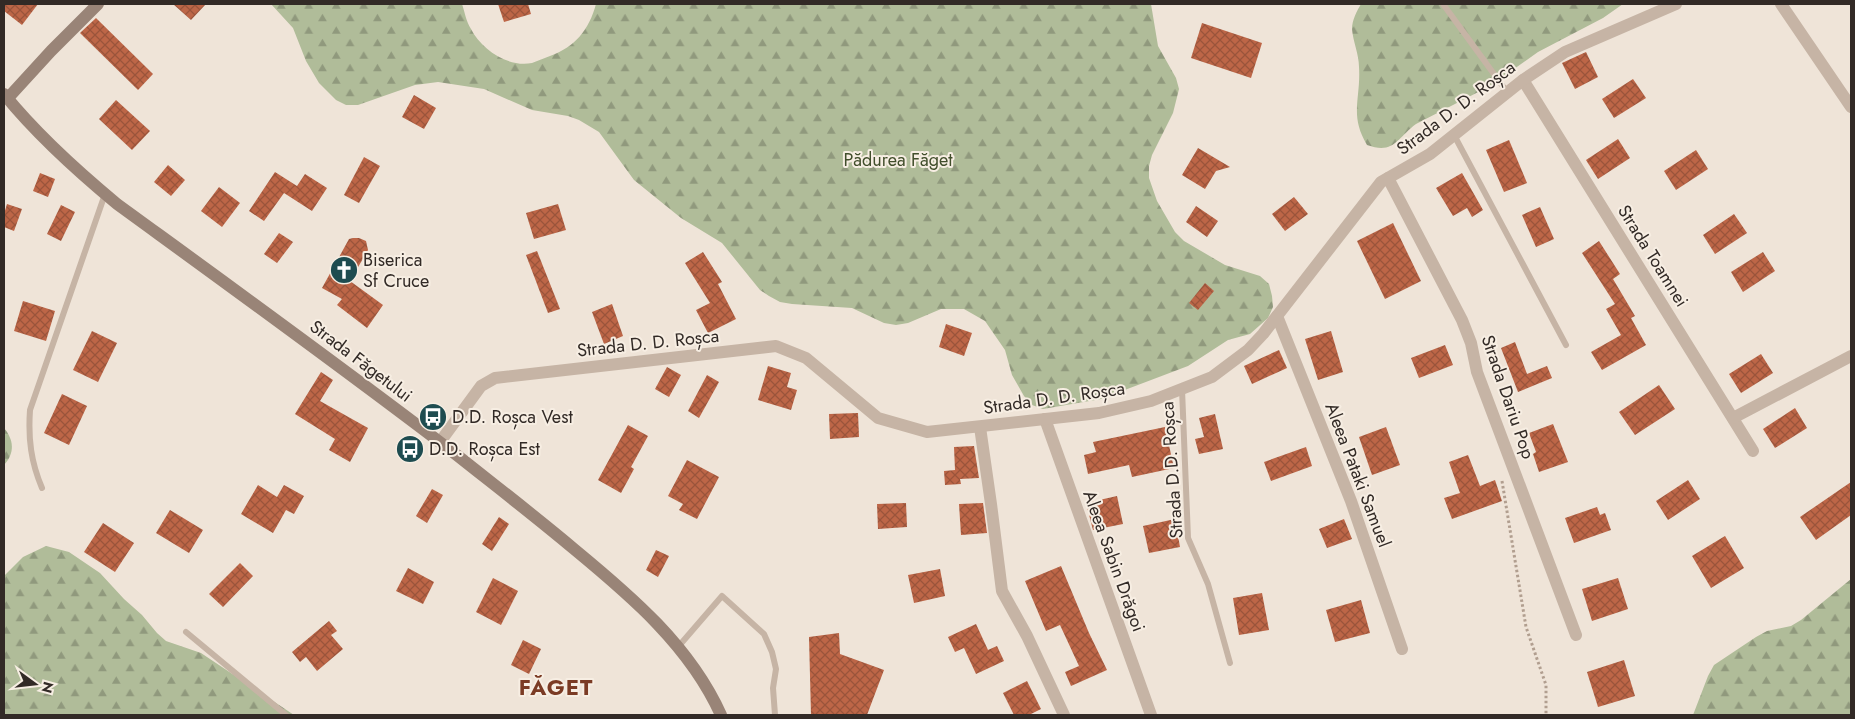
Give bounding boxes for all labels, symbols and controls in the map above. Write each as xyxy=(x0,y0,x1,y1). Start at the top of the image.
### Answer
street label: Strada D. D. Roșca xyxy=(1391,55,1521,161)
park label: Pădurea Făget xyxy=(843,147,953,173)
street label: Strada Toamnei xyxy=(1611,200,1695,312)
place label: Biserica Sf Cruce xyxy=(363,247,429,294)
church icon: Biserica Sf Cruce xyxy=(329,255,359,285)
street label: Strada Făgetului xyxy=(304,314,418,408)
street label: Strada D. D. Roșca xyxy=(576,323,720,363)
street label: Strada Dariu Pop xyxy=(1475,332,1541,462)
street label: Strada D. D. Roșca xyxy=(982,375,1126,421)
street label: Aleea Pataki Samuel xyxy=(1318,399,1398,551)
street label: Strada D.D. Roșca xyxy=(1154,401,1190,539)
bus stop icon: D.D. Roșca Vest xyxy=(418,402,448,432)
place label: D.D. Roșca Vest xyxy=(452,404,573,430)
bus stop icon: D.D. Roșca Est xyxy=(395,434,425,464)
place label: D.D. Roșca Est xyxy=(429,436,541,462)
street label: Aleea Sabin Drăgoi xyxy=(1076,487,1152,635)
north arrow xyxy=(10,659,60,709)
district label: FĂGET xyxy=(519,671,593,703)
text: N xyxy=(36,679,59,695)

